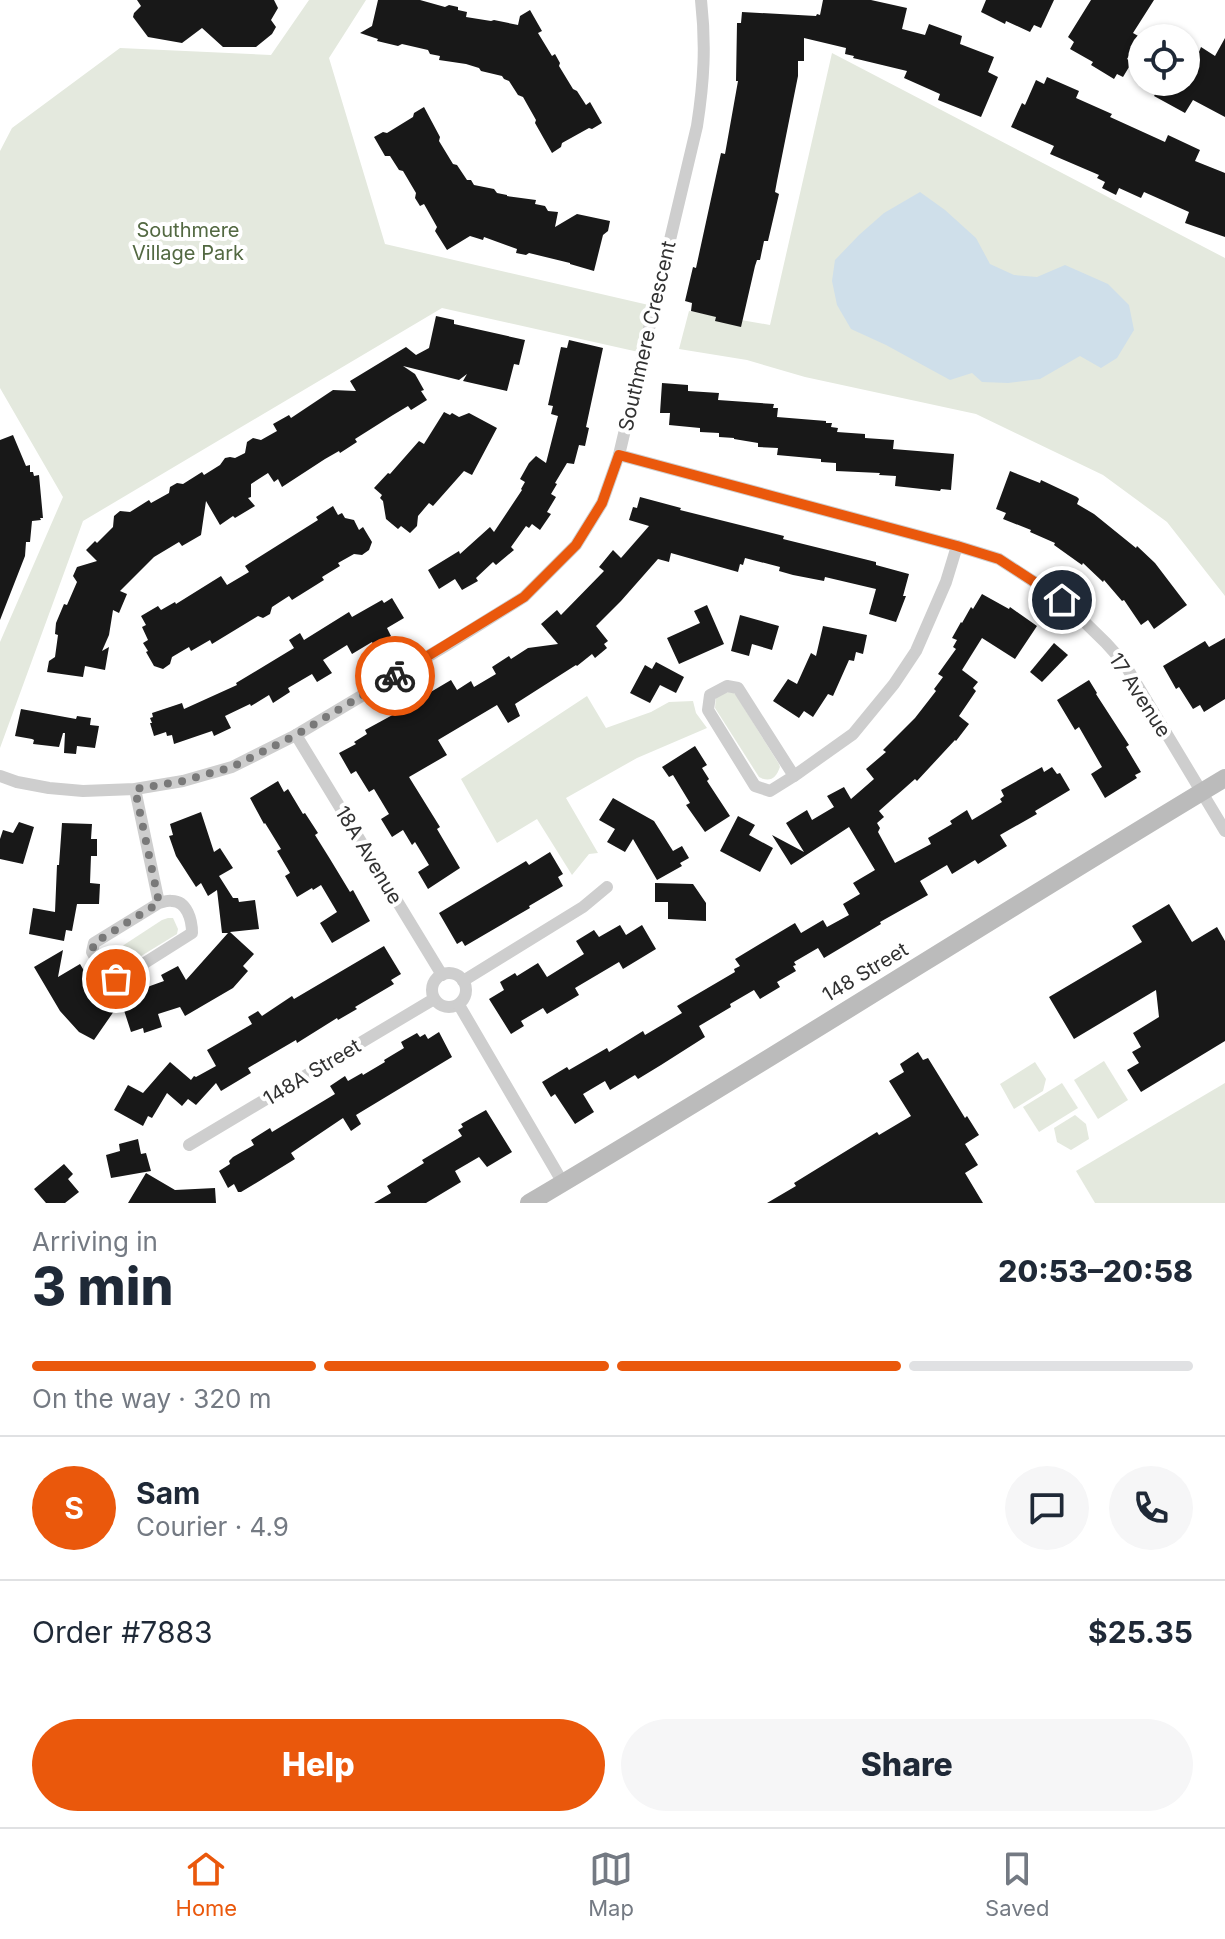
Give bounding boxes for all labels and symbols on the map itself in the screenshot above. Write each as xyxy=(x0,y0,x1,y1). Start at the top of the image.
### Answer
park label: Southmere Village Park xyxy=(132,218,244,265)
street label: Southmere Crescent xyxy=(613,238,681,433)
pin xyxy=(1028,566,1096,634)
courier xyxy=(355,636,435,716)
street label: 17 Avenue xyxy=(1104,648,1176,742)
street label: 18A Avenue xyxy=(330,802,408,908)
street label: 148 Street xyxy=(818,937,912,1007)
pin xyxy=(82,945,150,1013)
street label: 148A Street xyxy=(259,1033,365,1110)

